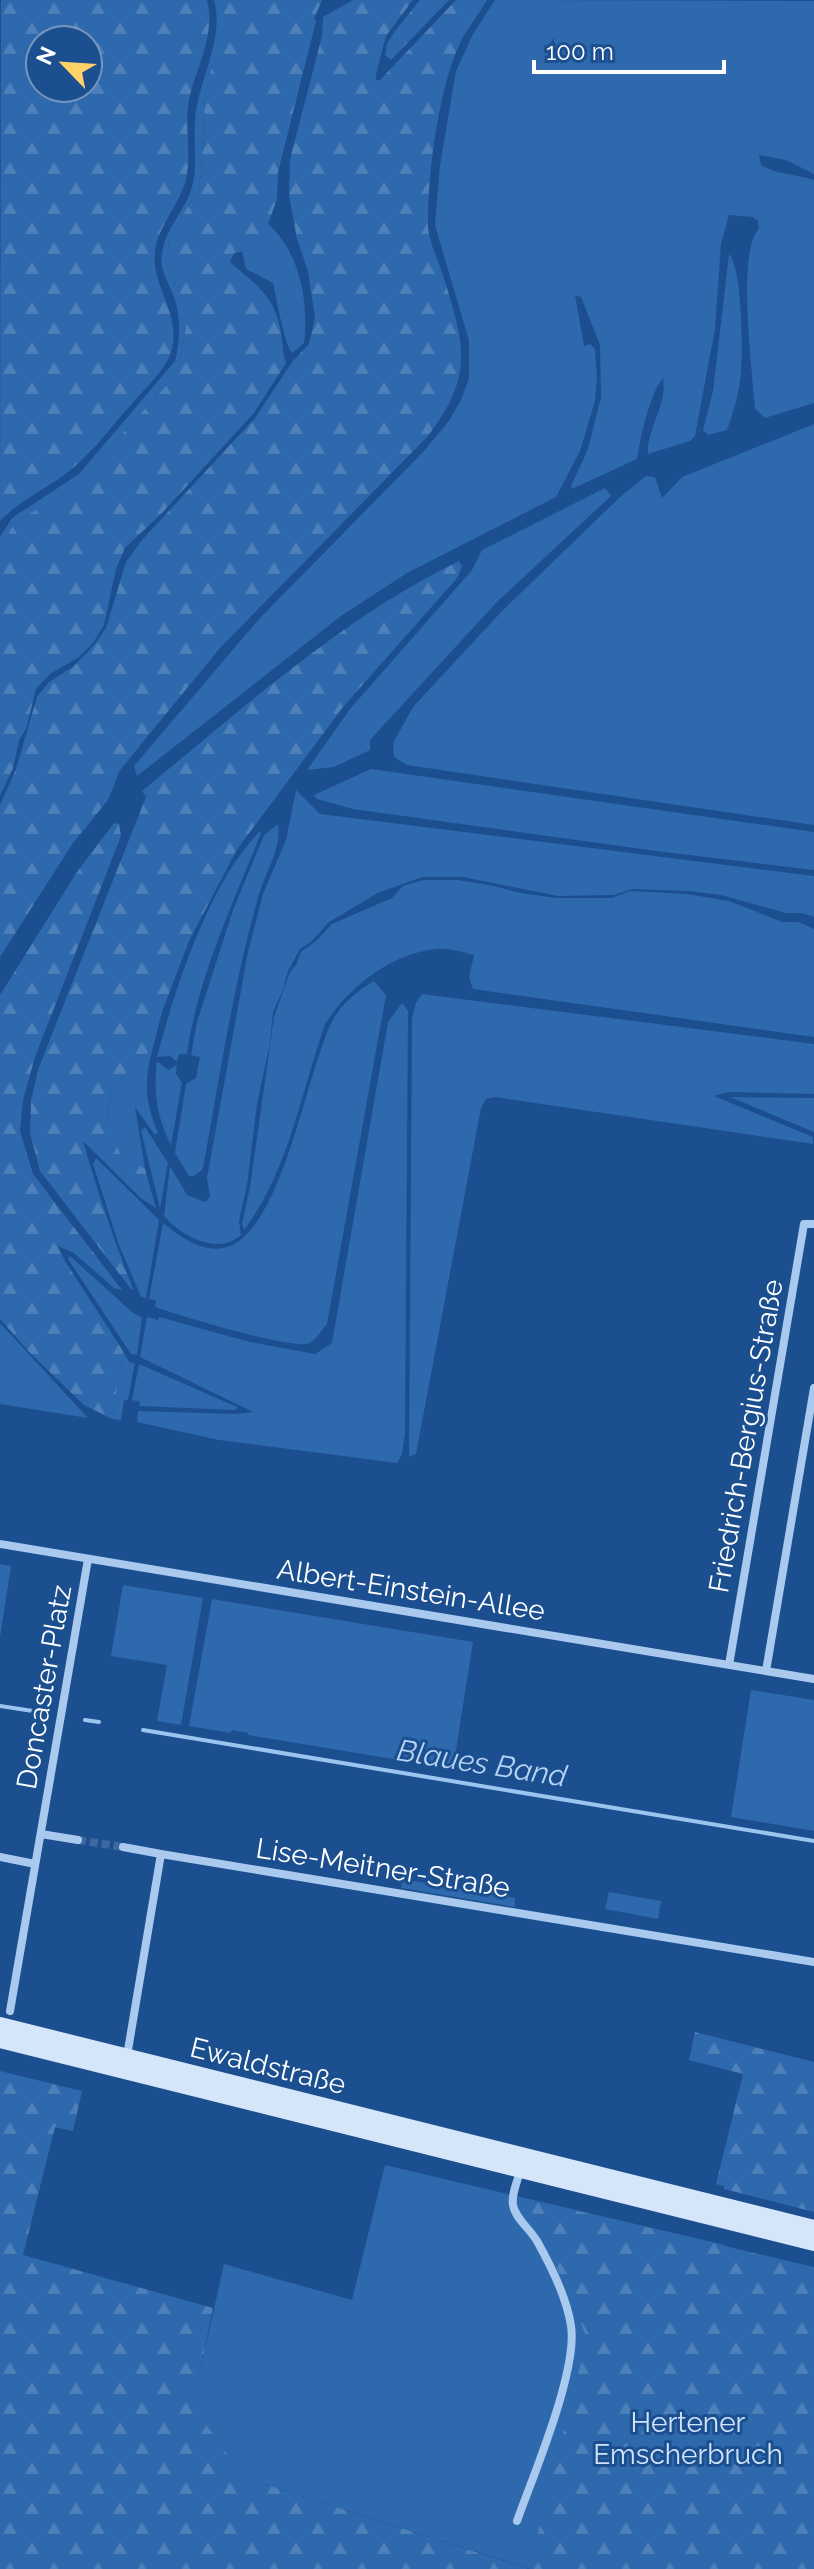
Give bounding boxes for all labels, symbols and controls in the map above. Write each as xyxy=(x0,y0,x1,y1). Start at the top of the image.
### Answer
north arrow xyxy=(24,24,104,104)
scale bar xyxy=(534,24,724,74)
text: 100 m xyxy=(546,37,614,66)
text: N xyxy=(31,42,61,69)
street label: Friedrich-Bergius-Straße xyxy=(702,1277,790,1595)
street label: Albert-Einstein-Allee xyxy=(275,1553,547,1627)
street label: Doncaster-Platz xyxy=(10,1582,78,1792)
water label: Blaues Band xyxy=(395,1732,571,1794)
street label: Lise-Meitner-Straße xyxy=(254,1832,512,1904)
street label: Ewaldstraße xyxy=(187,2031,349,2101)
park label: Hertener Emscherbruch xyxy=(593,2406,783,2471)

